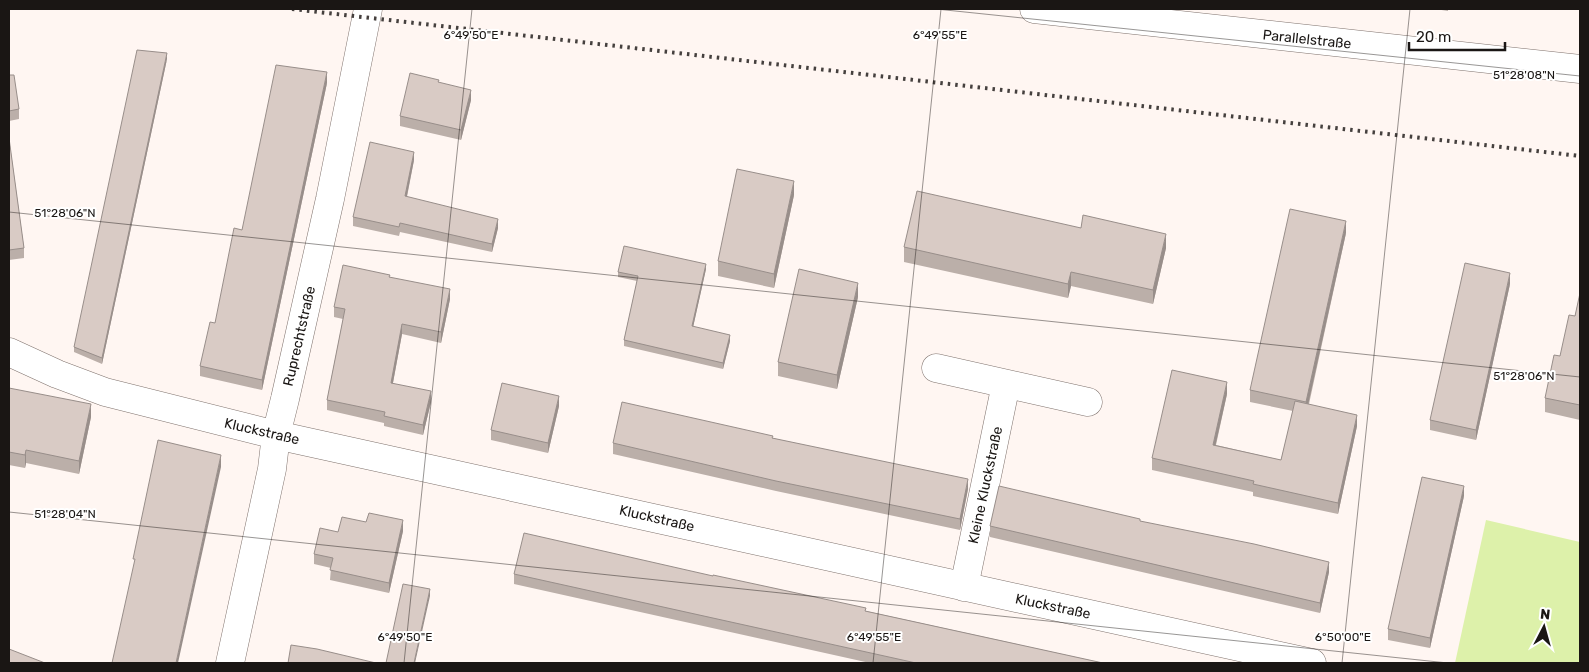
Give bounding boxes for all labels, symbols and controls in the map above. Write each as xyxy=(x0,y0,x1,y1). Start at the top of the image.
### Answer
scale bar xyxy=(1409,20,1505,52)
street label: Parallelstraße xyxy=(1262,26,1352,53)
text: 6°49'50"E xyxy=(444,28,498,42)
text: 6°49'55"E xyxy=(913,28,967,42)
text: 20 m xyxy=(1416,28,1451,46)
text: 51°28'08"N xyxy=(1493,68,1555,82)
text: 51°28'06"N xyxy=(34,206,96,220)
street label: Ruprechtstraße xyxy=(280,284,319,388)
text: 51°28'06"N xyxy=(1493,369,1555,383)
street label: Kluckstraße xyxy=(223,415,301,448)
street label: Kleine Kluckstraße xyxy=(965,425,1006,545)
street label: Kluckstraße xyxy=(618,502,696,535)
text: 51°28'04"N xyxy=(34,507,96,521)
street label: Kluckstraße xyxy=(1014,590,1092,623)
north arrow xyxy=(1519,602,1569,652)
text: N xyxy=(1539,606,1551,624)
text: 6°49'50"E xyxy=(378,630,432,644)
text: 6°49'55"E xyxy=(847,630,901,644)
text: 6°50'00"E xyxy=(1315,630,1371,644)

